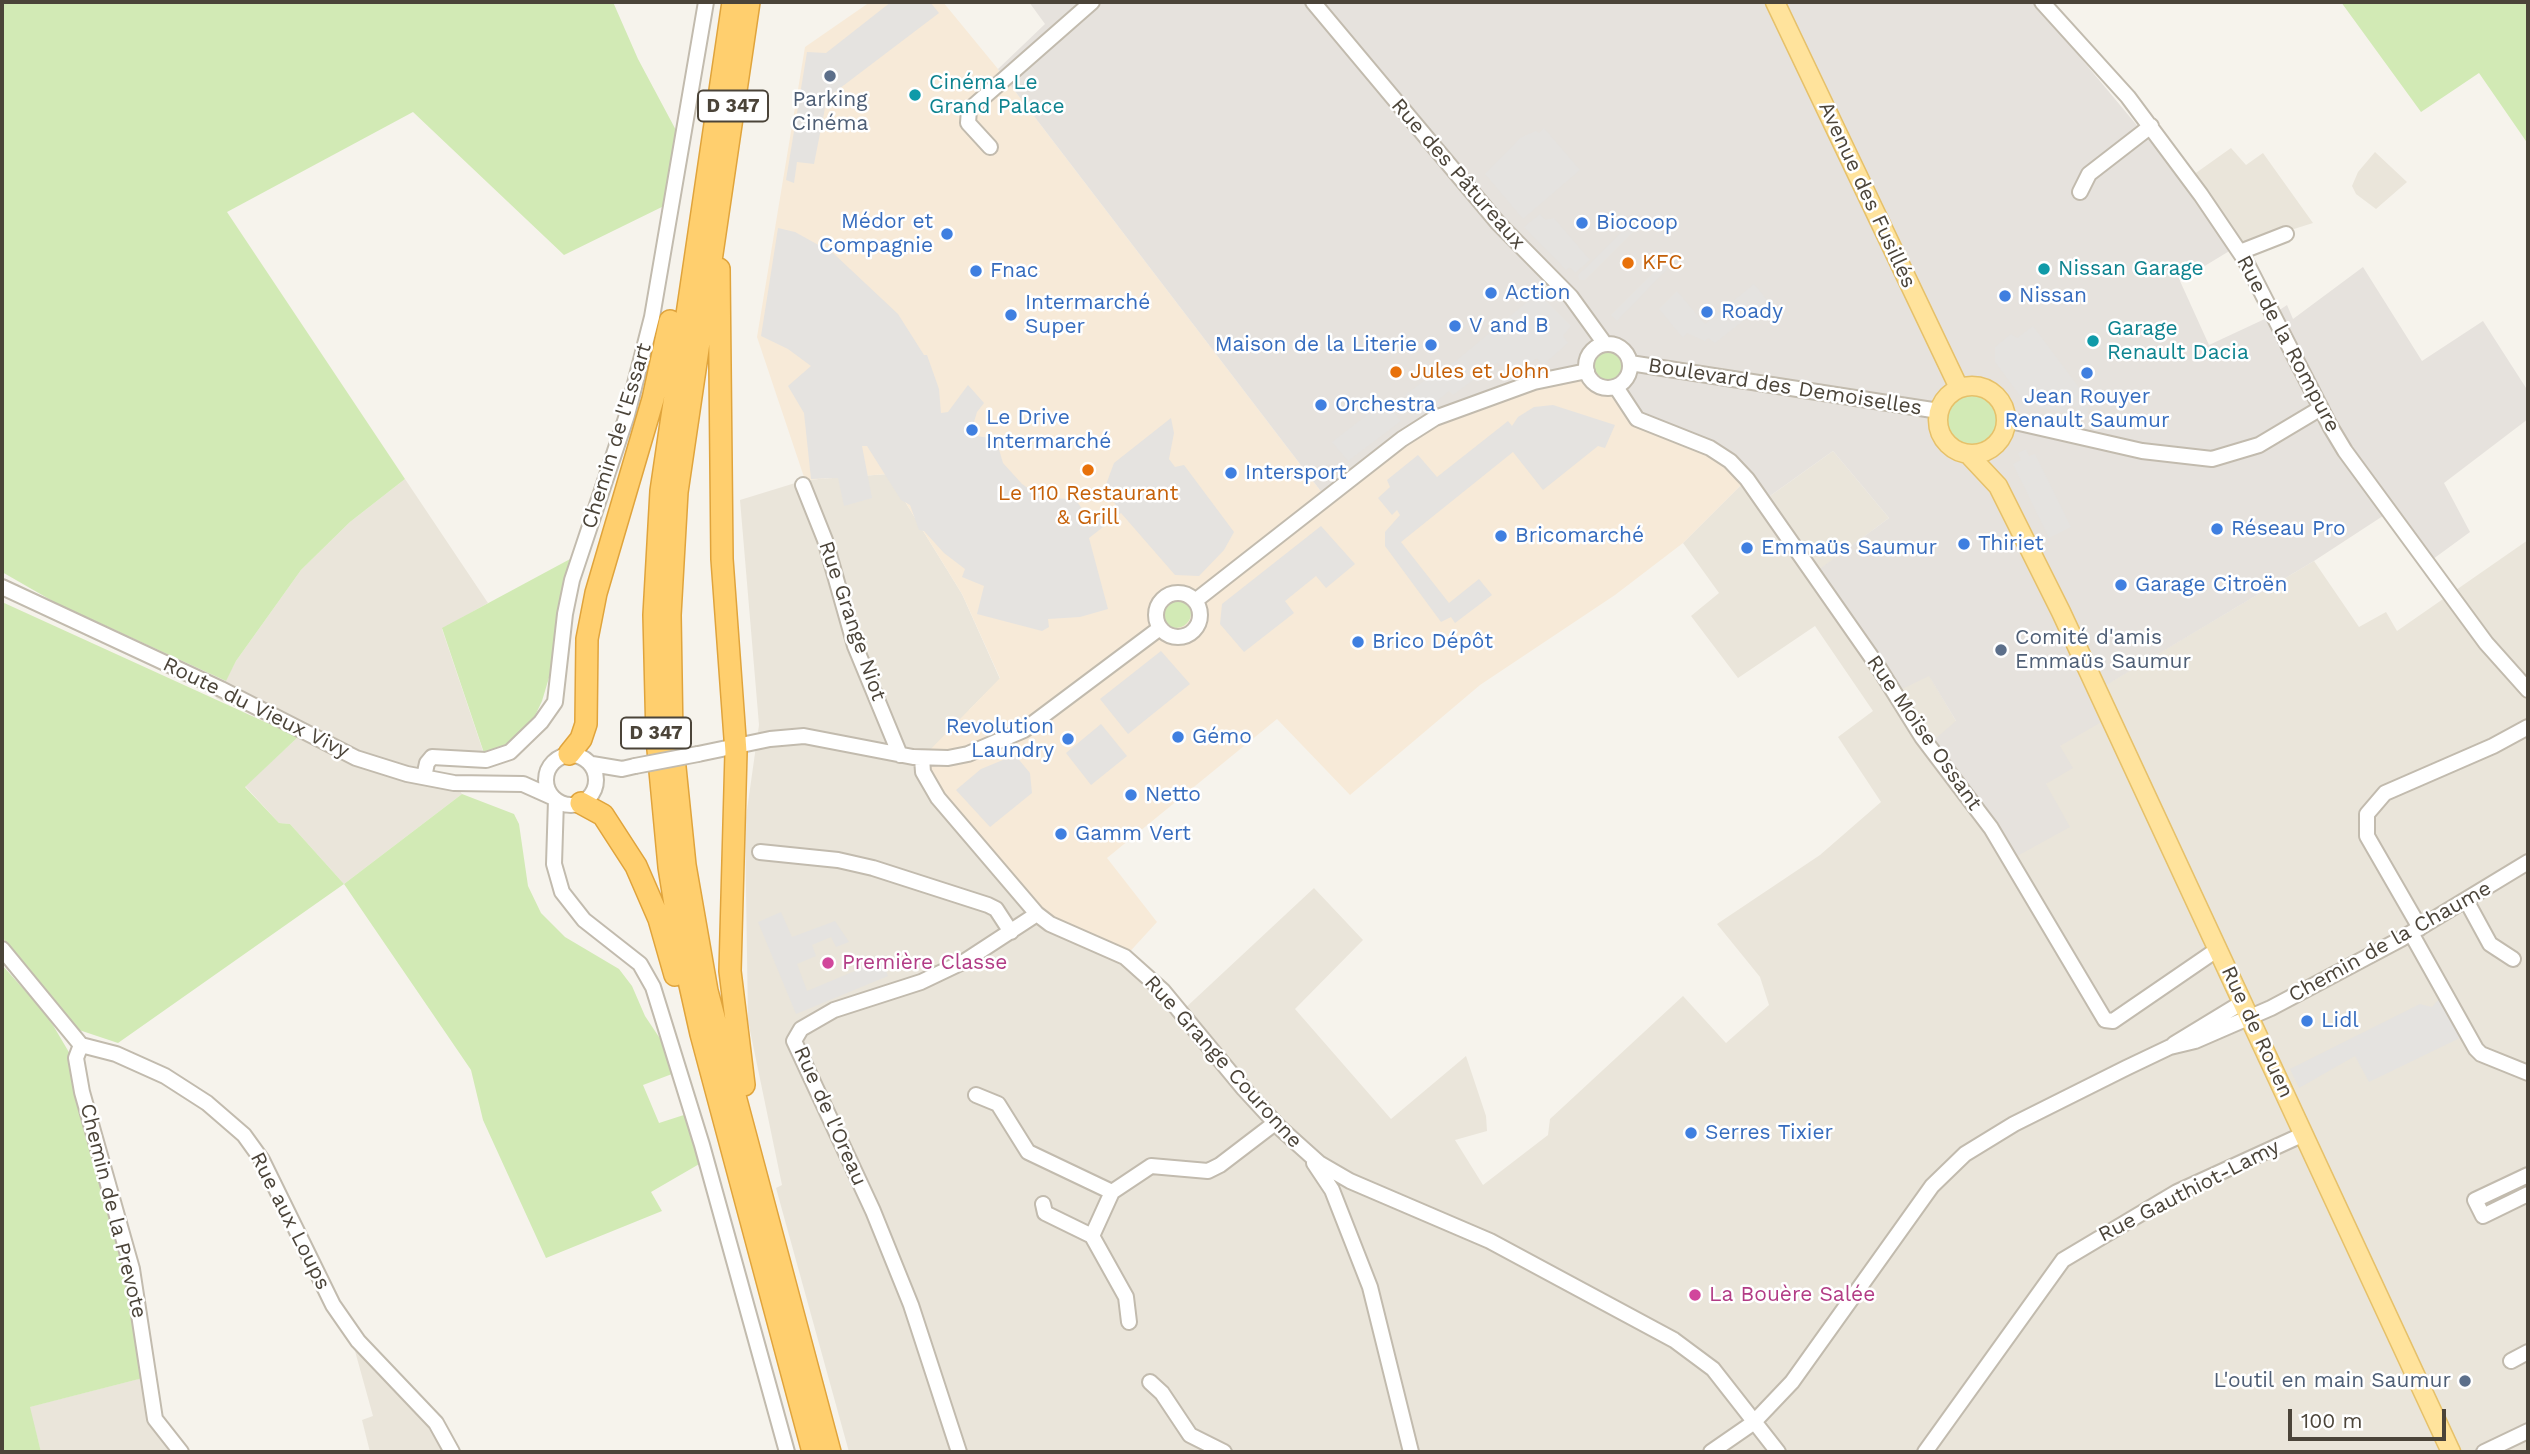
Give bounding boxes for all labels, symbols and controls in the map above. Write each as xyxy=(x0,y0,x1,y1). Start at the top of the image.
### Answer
marker: Parking Cinéma xyxy=(822,68,838,84)
place label: Cinéma Le Grand Palace xyxy=(929,70,1065,120)
place label: Parking Cinéma xyxy=(791,87,869,137)
marker: Cinéma Le Grand Palace xyxy=(907,87,923,103)
road number: D 347 xyxy=(698,90,768,122)
street label: Rue des Pâtureaux xyxy=(1386,93,1530,255)
street label: Avenue des Fusillés xyxy=(1813,98,1921,292)
place label: Médor et Compagnie xyxy=(819,209,933,259)
place label: Biocoop xyxy=(1596,210,1678,236)
marker: Biocoop xyxy=(1574,215,1590,231)
marker: Médor et Compagnie xyxy=(939,226,955,242)
place label: KFC xyxy=(1642,250,1683,276)
street label: Rue de la Rompure xyxy=(2231,251,2345,437)
marker: KFC xyxy=(1620,255,1636,271)
place label: Nissan Garage xyxy=(2058,256,2204,282)
place label: Fnac xyxy=(990,258,1039,284)
marker: Nissan Garage xyxy=(2036,261,2052,277)
marker: Fnac xyxy=(968,263,984,279)
place label: Action xyxy=(1505,280,1570,306)
place label: Nissan xyxy=(2019,283,2087,309)
marker: Action xyxy=(1483,285,1499,301)
marker: Nissan xyxy=(1997,288,2013,304)
place label: Intermarché Super xyxy=(1025,290,1150,340)
place label: Roady xyxy=(1721,299,1783,325)
marker: Roady xyxy=(1699,304,1715,320)
marker: Intermarché Super xyxy=(1003,307,1019,323)
place label: V and B xyxy=(1469,313,1549,339)
place label: Garage Renault Dacia xyxy=(2107,316,2249,366)
marker: V and B xyxy=(1447,318,1463,334)
place label: Maison de la Literie xyxy=(1215,332,1417,358)
marker: Garage Renault Dacia xyxy=(2085,333,2101,349)
marker: Maison de la Literie xyxy=(1423,337,1439,353)
street label: Chemin de l'Essart xyxy=(577,340,657,532)
street label: Boulevard des Demoiselles xyxy=(1646,353,1924,421)
place label: Jules et John xyxy=(1410,359,1550,385)
marker: Jules et John xyxy=(1388,364,1404,380)
marker: Jean Rouyer Renault Saumur xyxy=(2079,365,2095,381)
place label: Jean Rouyer Renault Saumur xyxy=(2004,384,2170,434)
place label: Orchestra xyxy=(1335,392,1436,418)
marker: Orchestra xyxy=(1313,397,1329,413)
place label: Le Drive Intermarché xyxy=(986,405,1111,455)
marker: Le Drive Intermarché xyxy=(964,422,980,438)
place label: Intersport xyxy=(1245,460,1347,486)
marker: Le 110 Restaurant & Grill xyxy=(1080,462,1096,478)
marker: Intersport xyxy=(1223,465,1239,481)
place label: Le 110 Restaurant & Grill xyxy=(998,481,1178,531)
place label: Réseau Pro xyxy=(2231,516,2346,542)
marker: Réseau Pro xyxy=(2209,521,2225,537)
place label: Bricomarché xyxy=(1515,523,1644,549)
marker: Bricomarché xyxy=(1493,528,1509,544)
place label: Thiriet xyxy=(1978,531,2044,557)
place label: Emmaüs Saumur xyxy=(1761,535,1937,561)
marker: Thiriet xyxy=(1956,536,1972,552)
street label: Rue Grange Niot xyxy=(813,538,891,704)
marker: Emmaüs Saumur xyxy=(1739,540,1755,556)
place label: Garage Citroën xyxy=(2135,572,2287,598)
marker: Garage Citroën xyxy=(2113,577,2129,593)
place label: Comité d'amis Emmaüs Saumur xyxy=(2015,625,2191,675)
place label: Brico Dépôt xyxy=(1372,629,1493,655)
marker: Brico Dépôt xyxy=(1350,634,1366,650)
marker: Comité d'amis Emmaüs Saumur xyxy=(1993,642,2009,658)
street label: Rue Moïse Ossant xyxy=(1861,651,1987,815)
street label: Route du Vieux Vivy xyxy=(159,652,353,764)
place label: Revolution Laundry xyxy=(946,714,1054,764)
road number: D 347 xyxy=(621,718,691,748)
place label: Gémo xyxy=(1192,724,1252,750)
marker: Gémo xyxy=(1170,729,1186,745)
marker: Revolution Laundry xyxy=(1060,731,1076,747)
place label: Netto xyxy=(1145,782,1201,808)
marker: Netto xyxy=(1123,787,1139,803)
place label: Gamm Vert xyxy=(1075,821,1191,847)
marker: Gamm Vert xyxy=(1053,826,1069,842)
street label: Chemin de la Chaume xyxy=(2284,876,2496,1008)
place label: Première Classe xyxy=(842,950,1007,976)
marker: Première Classe xyxy=(820,955,836,971)
street label: Rue de Rouen xyxy=(2215,962,2299,1102)
street label: Rue Grange Couronne xyxy=(1139,970,1307,1154)
place label: Lidl xyxy=(2321,1008,2359,1034)
marker: Lidl xyxy=(2299,1013,2315,1029)
street label: Rue de l'Oreau xyxy=(788,1042,872,1190)
street label: Chemin de la Prevote xyxy=(74,1101,152,1321)
place label: Serres Tixier xyxy=(1705,1120,1833,1146)
marker: Serres Tixier xyxy=(1683,1125,1699,1141)
street label: Rue Gauthiot-Lamy xyxy=(2094,1134,2284,1248)
street label: Rue aux Loups xyxy=(244,1148,336,1294)
place label: La Bouère Salée xyxy=(1709,1282,1875,1308)
marker: La Bouère Salée xyxy=(1687,1287,1703,1303)
place label: L'outil en main Saumur xyxy=(2213,1368,2451,1394)
marker: L'outil en main Saumur xyxy=(2457,1373,2473,1389)
scale bar xyxy=(2292,1394,2450,1438)
text: 100 m xyxy=(2301,1408,2363,1433)

